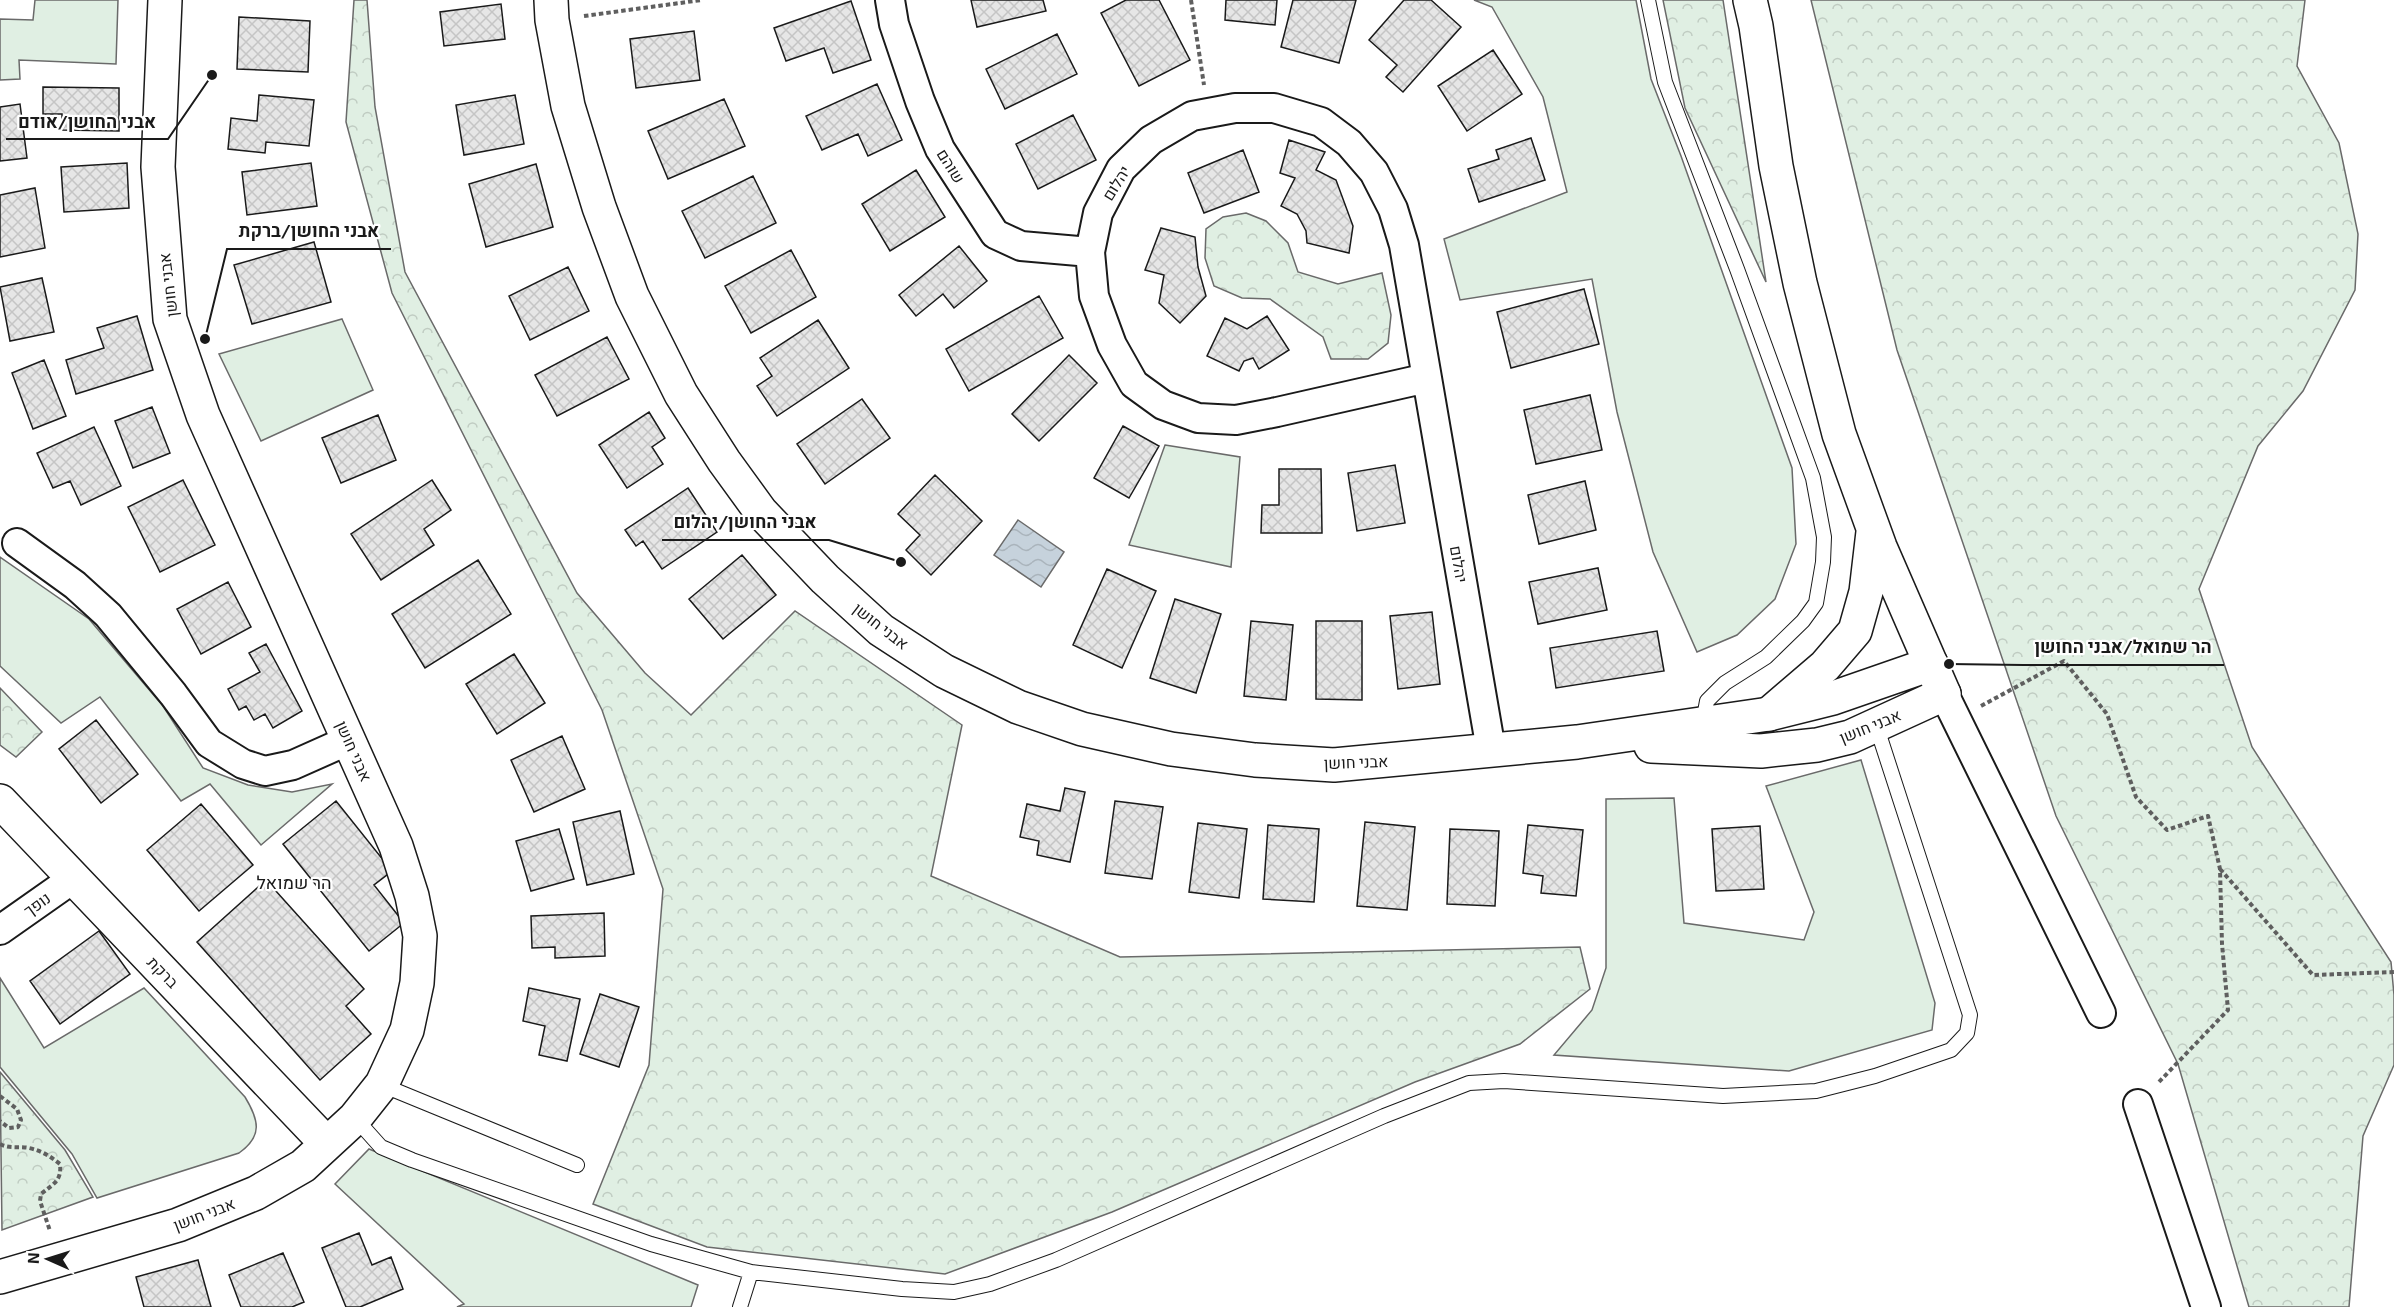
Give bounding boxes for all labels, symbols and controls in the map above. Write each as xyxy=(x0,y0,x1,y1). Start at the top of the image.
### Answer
callout: אבני החושן/אודם xyxy=(6,103,168,139)
text: אבני החושן/אודם xyxy=(18,110,156,132)
street label: שוהם xyxy=(934,145,969,186)
street label: יהלום xyxy=(1098,162,1134,204)
callout: אבני החושן/ברקת xyxy=(227,213,391,249)
text: אבני החושן/ברקת xyxy=(239,219,379,241)
street label: אבני חושן xyxy=(154,252,181,318)
callout: אבני החושן/יהלום xyxy=(662,504,829,540)
text: אבני החושן/יהלום xyxy=(674,510,816,532)
street label: יהלום xyxy=(1447,544,1472,584)
street label: אבני חושן xyxy=(850,598,913,653)
callout: הר שמואל/אבני החושן xyxy=(2023,629,2224,665)
text: הר שמואל/אבני החושן xyxy=(2034,635,2212,657)
street label: אבני חושן xyxy=(1836,705,1903,746)
street label: אבני חושן xyxy=(333,717,376,784)
street label: אבני חושן xyxy=(1323,751,1389,772)
district label: הר שמואל xyxy=(256,871,332,893)
street label: נופך xyxy=(20,888,54,920)
street label: ברקת xyxy=(144,952,183,992)
street label: אבני חושן xyxy=(170,1193,237,1234)
north arrow xyxy=(18,1229,78,1289)
text: N xyxy=(23,1252,42,1264)

